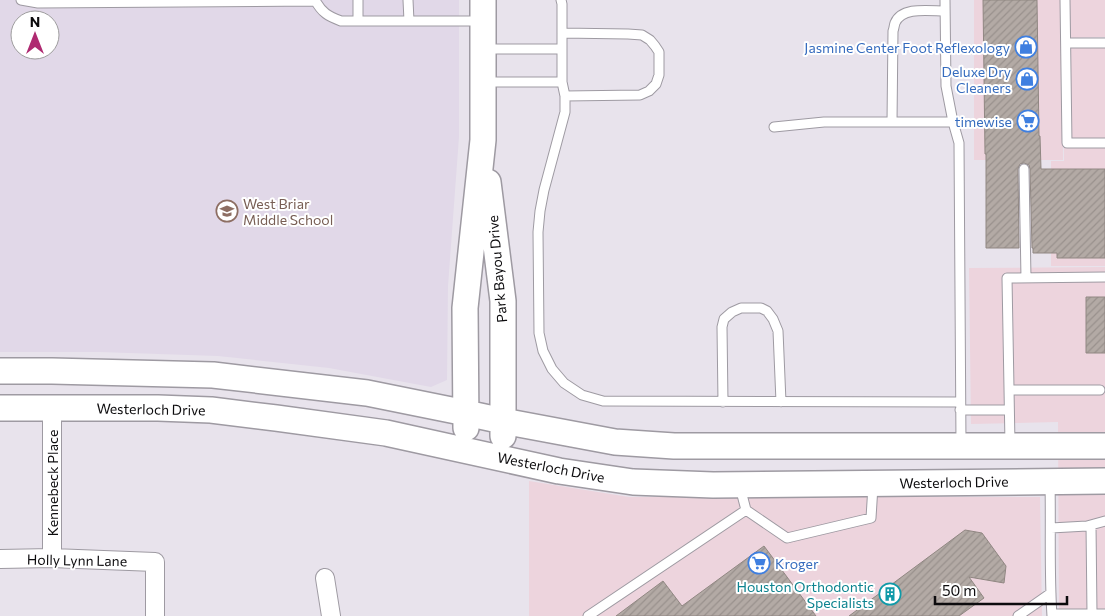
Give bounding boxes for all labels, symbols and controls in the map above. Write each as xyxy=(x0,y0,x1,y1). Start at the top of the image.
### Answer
north arrow xyxy=(10,10,60,60)
text: N xyxy=(30,13,40,30)
shop icon: Jasmine Center Foot Reflexology xyxy=(1014,35,1038,59)
place label: Jasmine Center Foot Reflexology xyxy=(804,39,1010,56)
place label: Deluxe Dry Cleaners xyxy=(942,63,1011,96)
shop icon: Deluxe Dry Cleaners xyxy=(1015,67,1039,91)
supermarket icon: timewise xyxy=(1016,109,1040,133)
place label: timewise xyxy=(955,113,1012,130)
place label: West Briar Middle School xyxy=(243,195,333,228)
school or university icon: West Briar Middle School xyxy=(215,199,239,223)
street label: Park Bayou Drive xyxy=(484,215,510,323)
street label: Westerloch Drive xyxy=(96,400,206,418)
street label: Kennebeck Place xyxy=(44,430,61,536)
street label: Westerloch Drive xyxy=(496,448,606,486)
street label: Westerloch Drive xyxy=(899,473,1009,491)
street label: Holly Lynn Lane xyxy=(27,551,127,569)
supermarket icon: Kroger xyxy=(747,551,771,575)
place label: Kroger xyxy=(775,555,819,572)
scale bar xyxy=(935,574,1068,606)
place label: Houston Orthodontic Specialists xyxy=(736,578,874,611)
text: 50 m xyxy=(942,581,976,599)
building icon: Houston Orthodontic Specialists xyxy=(878,582,902,606)

